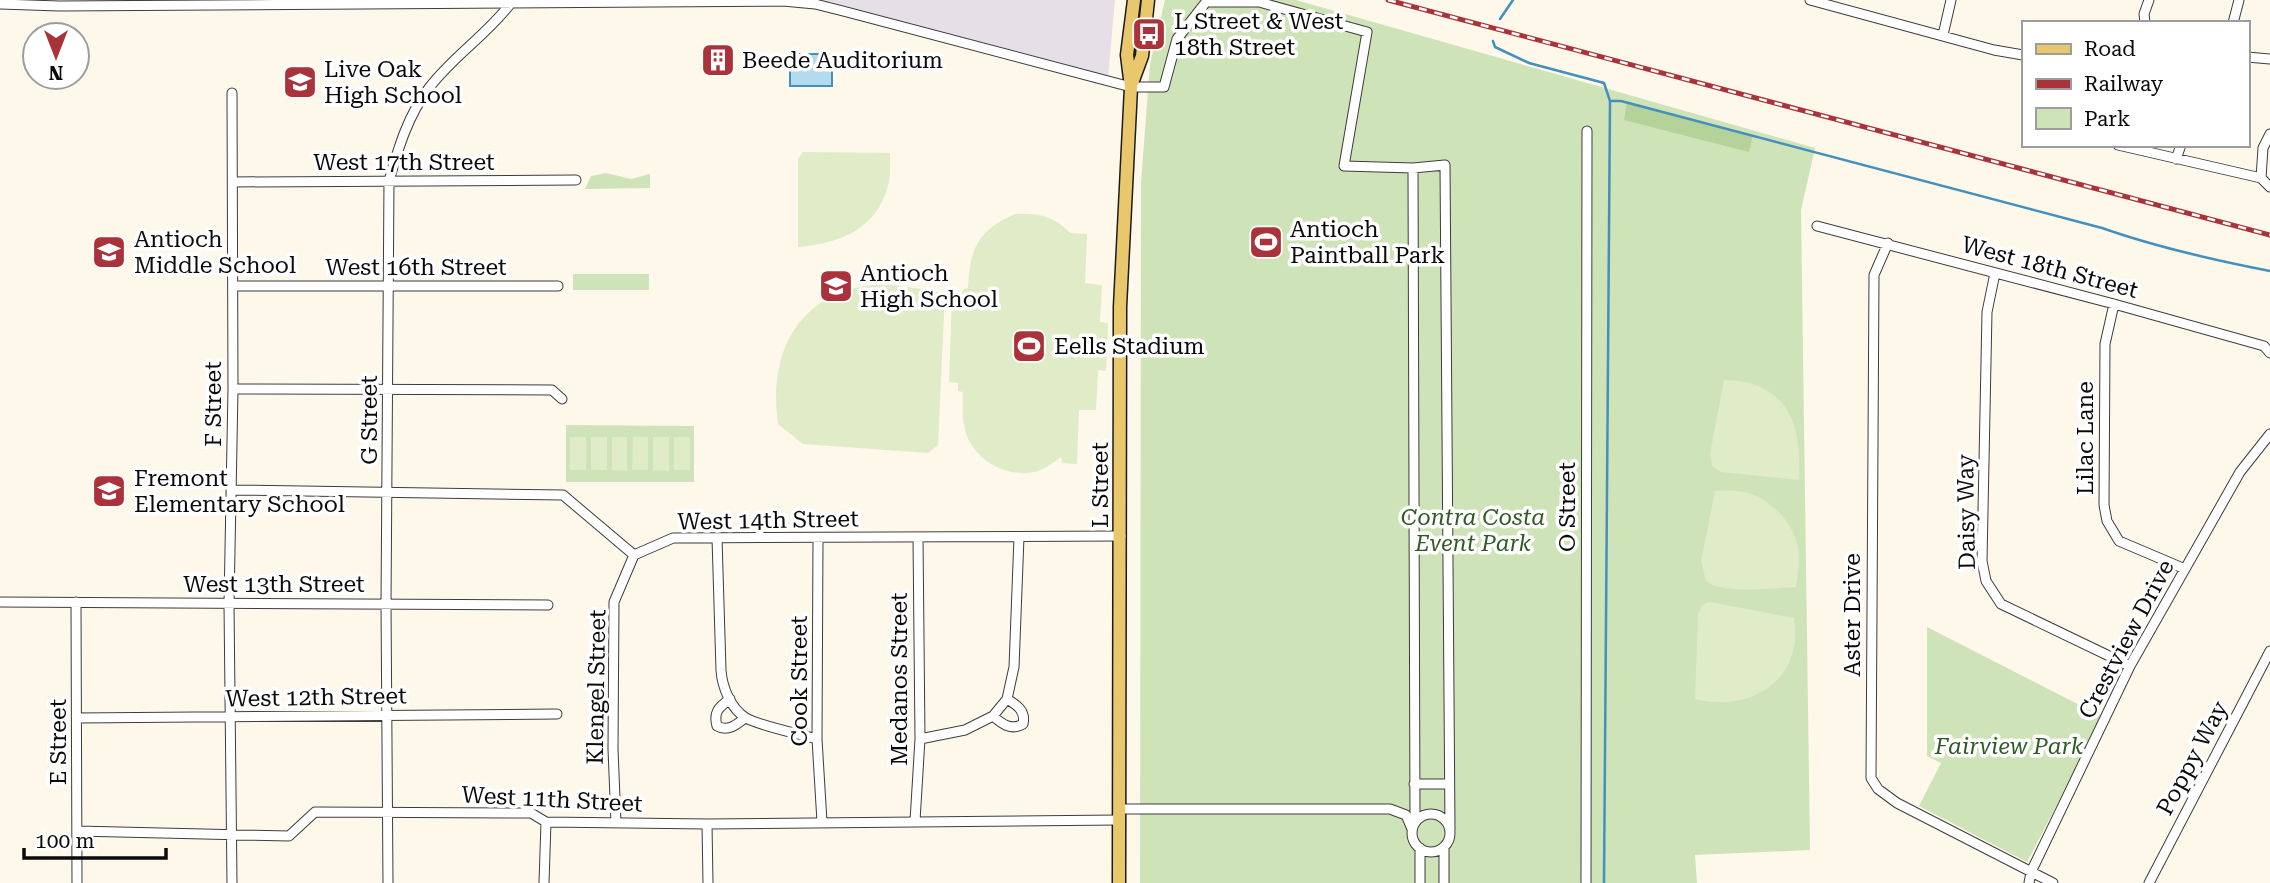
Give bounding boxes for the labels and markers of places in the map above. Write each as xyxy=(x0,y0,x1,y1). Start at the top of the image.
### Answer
place label: L Street & West 18th Street xyxy=(1174,8,1344,61)
bus stop icon: L Street & West 18th Street xyxy=(1130,15,1168,53)
building icon: Beede Auditorium xyxy=(699,41,737,79)
place label: Beede Auditorium xyxy=(742,47,943,74)
place label: Live Oak High School xyxy=(324,56,462,109)
school or university icon: Live Oak High School xyxy=(281,63,319,101)
place label: Antioch Paintball Park xyxy=(1290,216,1446,269)
sports icon: Antioch Paintball Park xyxy=(1247,223,1285,261)
place label: Antioch Middle School xyxy=(134,226,296,279)
school or university icon: Antioch Middle School xyxy=(90,233,128,271)
place label: Antioch High School xyxy=(860,260,998,313)
school or university icon: Antioch High School xyxy=(817,267,855,305)
sports icon: Eells Stadium xyxy=(1010,327,1048,365)
place label: Eells Stadium xyxy=(1054,333,1205,360)
place label: Fremont Elementary School xyxy=(134,465,345,518)
school or university icon: Fremont Elementary School xyxy=(90,472,128,510)

